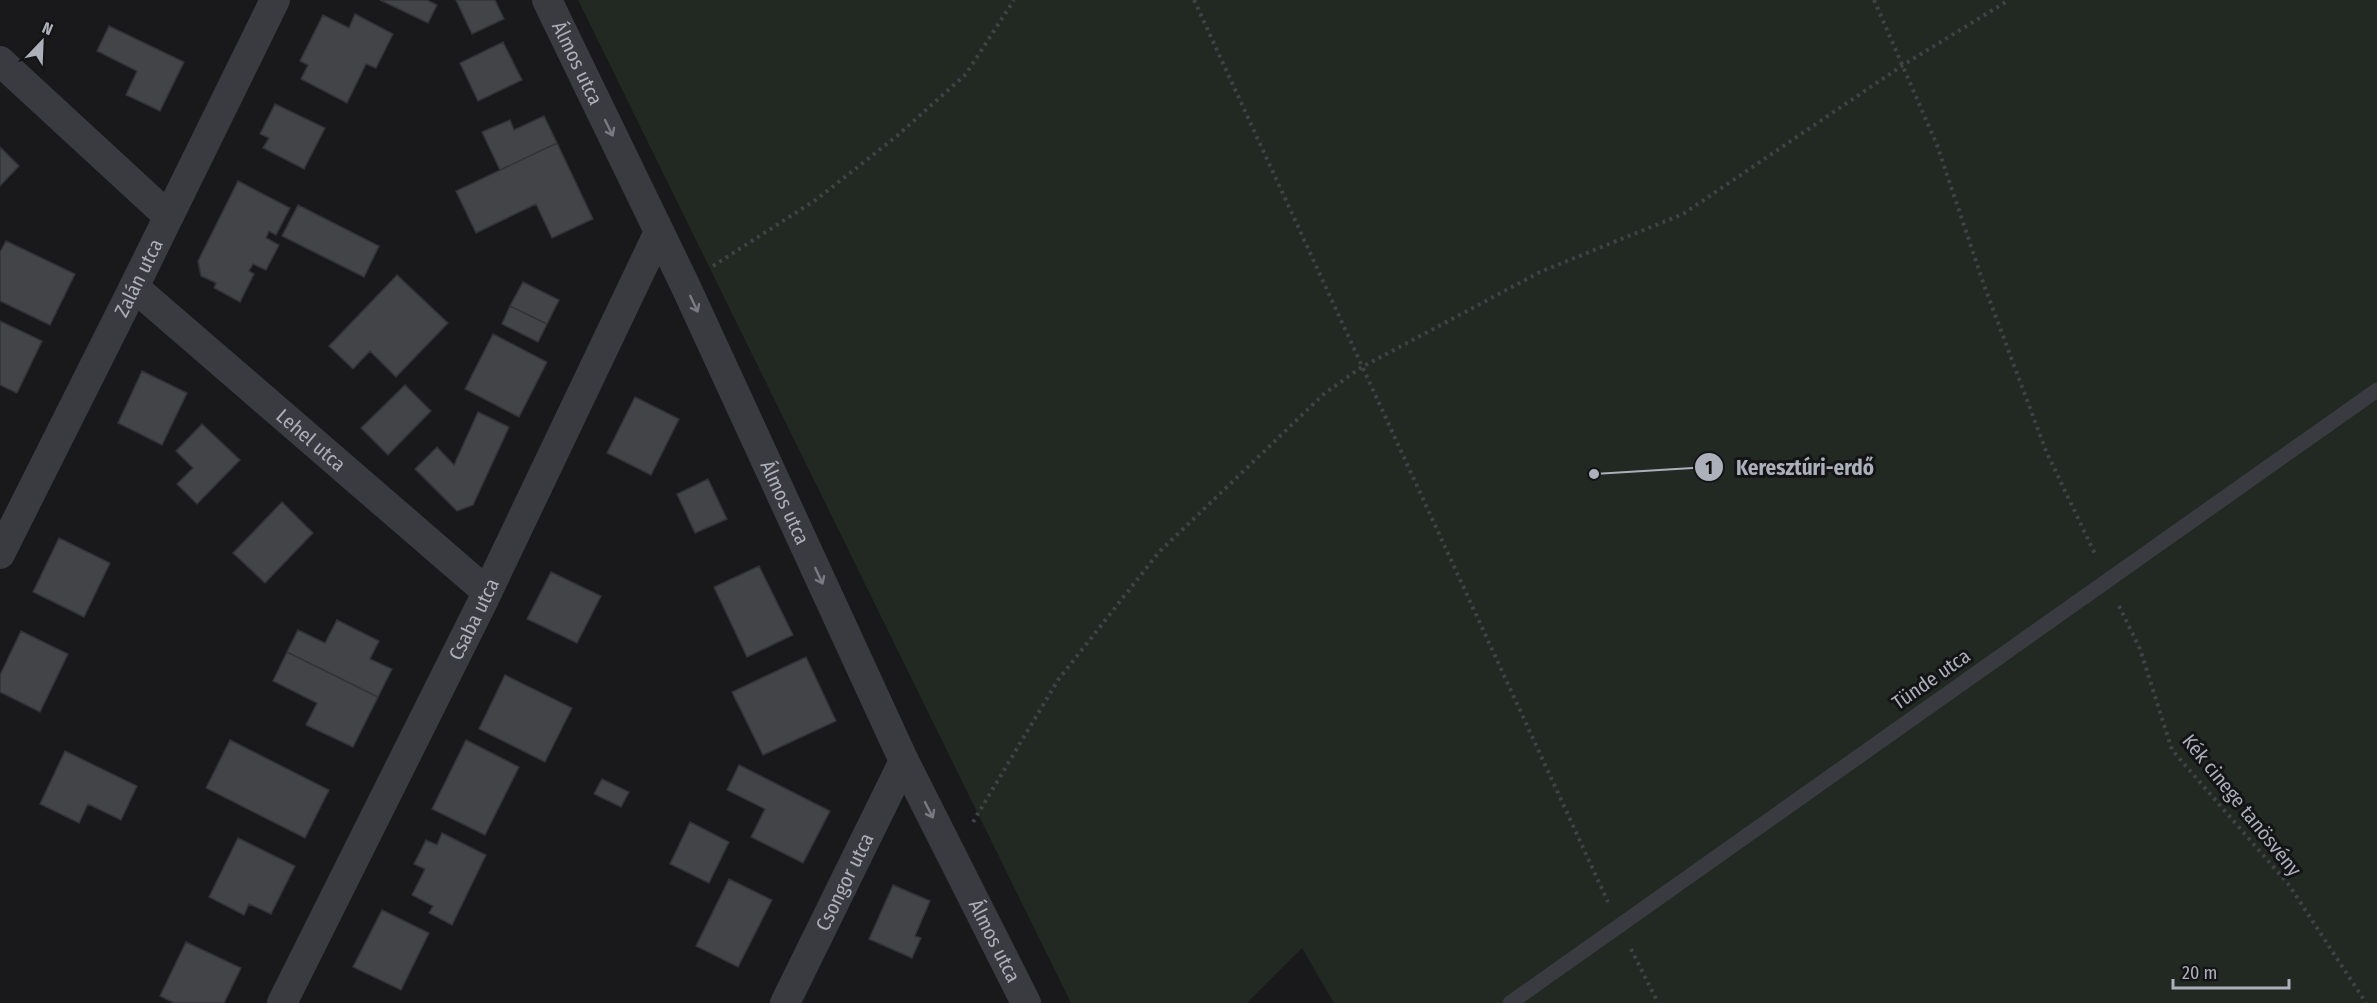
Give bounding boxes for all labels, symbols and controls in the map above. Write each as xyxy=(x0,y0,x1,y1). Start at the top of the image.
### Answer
north arrow xyxy=(12,12,72,72)
street label: Álmos utca xyxy=(547,17,608,109)
text: N xyxy=(40,18,56,39)
one-way arrow xyxy=(603,119,615,137)
street label: Zalán utca xyxy=(109,235,168,321)
one-way arrow xyxy=(688,294,700,312)
street label: Lehel utca xyxy=(272,404,351,476)
callout: Keresztúri-erdő xyxy=(1694,448,1885,487)
text: Keresztúri-erdő xyxy=(1736,455,1874,481)
street label: Álmos utca xyxy=(755,457,815,548)
text: 1 xyxy=(1705,457,1713,479)
one-way arrow xyxy=(814,567,825,585)
street label: Csaba utca xyxy=(443,575,504,664)
street label: Tünde utca xyxy=(1887,643,1975,715)
street label: Kék cinege tanösvény xyxy=(2177,729,2307,881)
one-way arrow xyxy=(924,800,935,818)
street label: Csongor utca xyxy=(810,829,879,935)
street label: Álmos utca xyxy=(964,895,1026,986)
scale bar xyxy=(2173,952,2288,990)
text: 20 m xyxy=(2182,962,2217,984)

